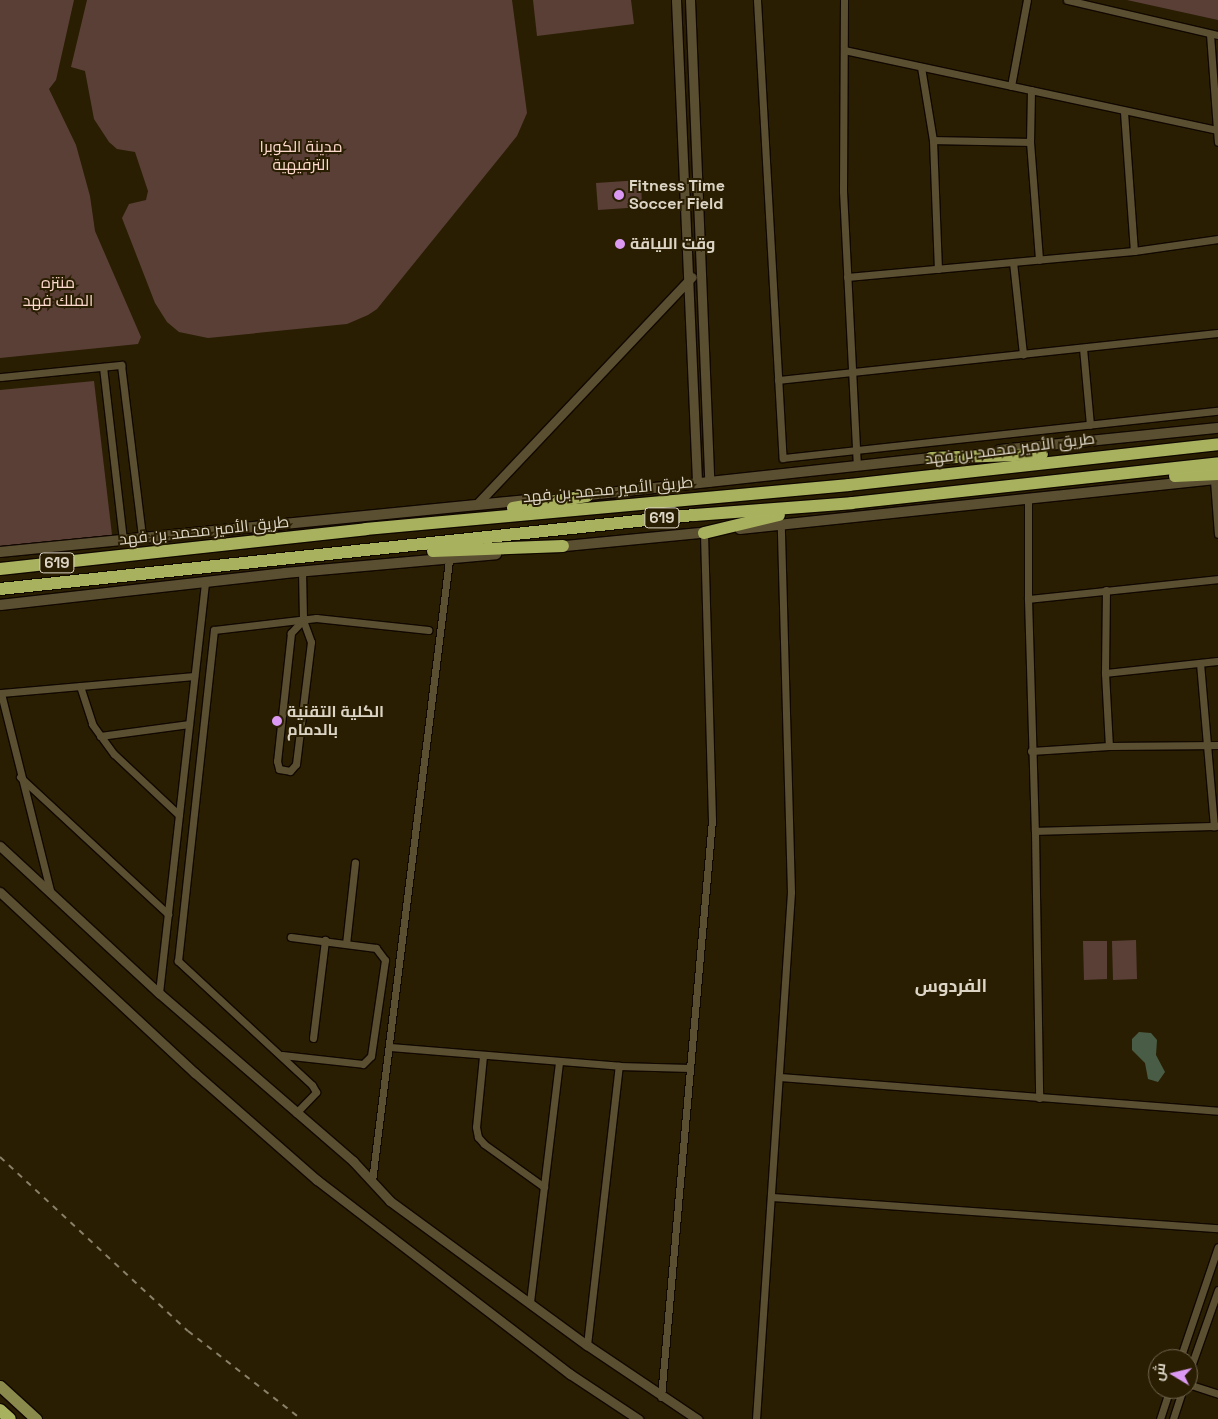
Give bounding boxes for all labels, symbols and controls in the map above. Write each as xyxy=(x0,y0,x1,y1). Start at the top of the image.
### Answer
park label: مدينة الكوبرا الترفيهية xyxy=(259,137,343,175)
place label: Fitness Time Soccer Field xyxy=(629,176,725,214)
marker: Fitness Time Soccer Field xyxy=(613,189,625,201)
place label: وقت اللياقة xyxy=(630,234,715,254)
marker: وقت اللياقة xyxy=(614,238,626,250)
park label: منتزه الملك فهد xyxy=(23,273,93,311)
street label: طريق الأمير محمد بن فهد xyxy=(924,429,1096,469)
street label: طريق الأمير محمد بن فهد xyxy=(522,473,694,507)
road number: 619 xyxy=(643,506,681,530)
street label: طريق الأمير محمد بن فهد xyxy=(118,513,290,549)
road number: 619 xyxy=(38,550,76,576)
place label: الكلية التقنية بالدمام xyxy=(287,702,384,740)
marker: الكلية التقنية بالدمام xyxy=(271,715,283,727)
district label: الفردوس xyxy=(915,975,987,997)
north arrow xyxy=(1148,1349,1198,1399)
text: ش xyxy=(1149,1362,1169,1382)

